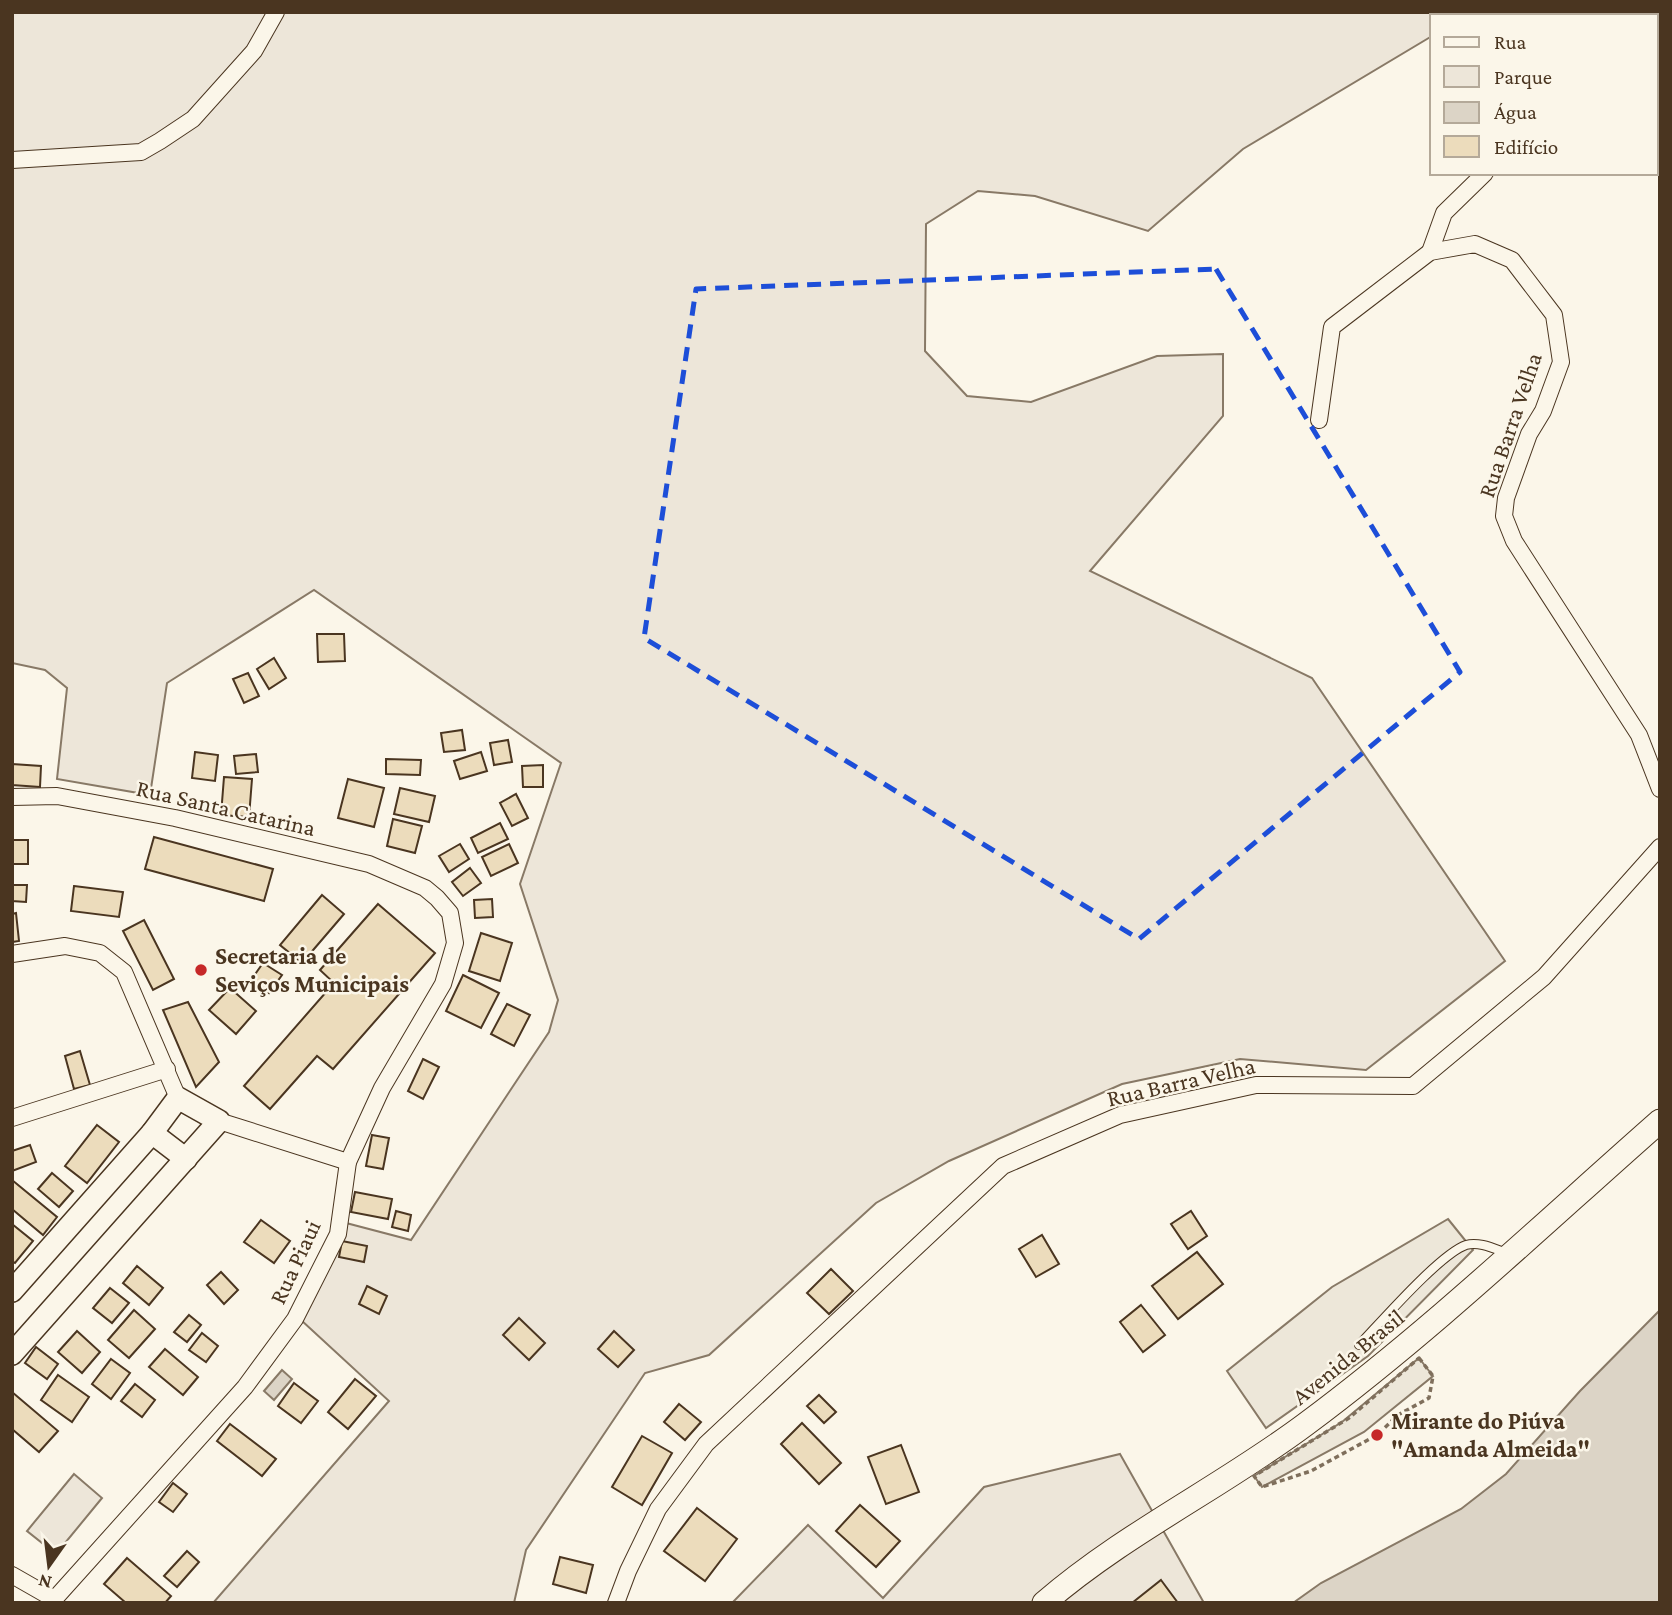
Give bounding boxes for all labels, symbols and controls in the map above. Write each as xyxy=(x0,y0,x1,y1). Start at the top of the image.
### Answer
legend xyxy=(1430,14,1658,175)
text: Rua xyxy=(1494,30,1527,54)
text: Parque xyxy=(1494,65,1552,89)
text: Água xyxy=(1494,100,1537,124)
text: Edifício xyxy=(1494,135,1558,159)
street label: Rua Barra Velha xyxy=(1472,349,1547,501)
street label: Rua Santa Catarina xyxy=(134,774,318,841)
place label: Secretaria de Seviços Municipais xyxy=(215,942,409,997)
marker: Secretaria de Seviços Municipais xyxy=(193,962,209,978)
street label: Rua Barra Velha xyxy=(1104,1051,1258,1112)
street label: Rua Piaui xyxy=(263,1215,326,1308)
street label: Avenida Brasil xyxy=(1286,1303,1409,1410)
place label: Mirante do Piúva "Amanda Almeida" xyxy=(1391,1407,1590,1462)
marker: Mirante do Piúva "Amanda Almeida" xyxy=(1369,1427,1385,1443)
north arrow xyxy=(14,1531,84,1601)
text: N xyxy=(36,1570,54,1594)

